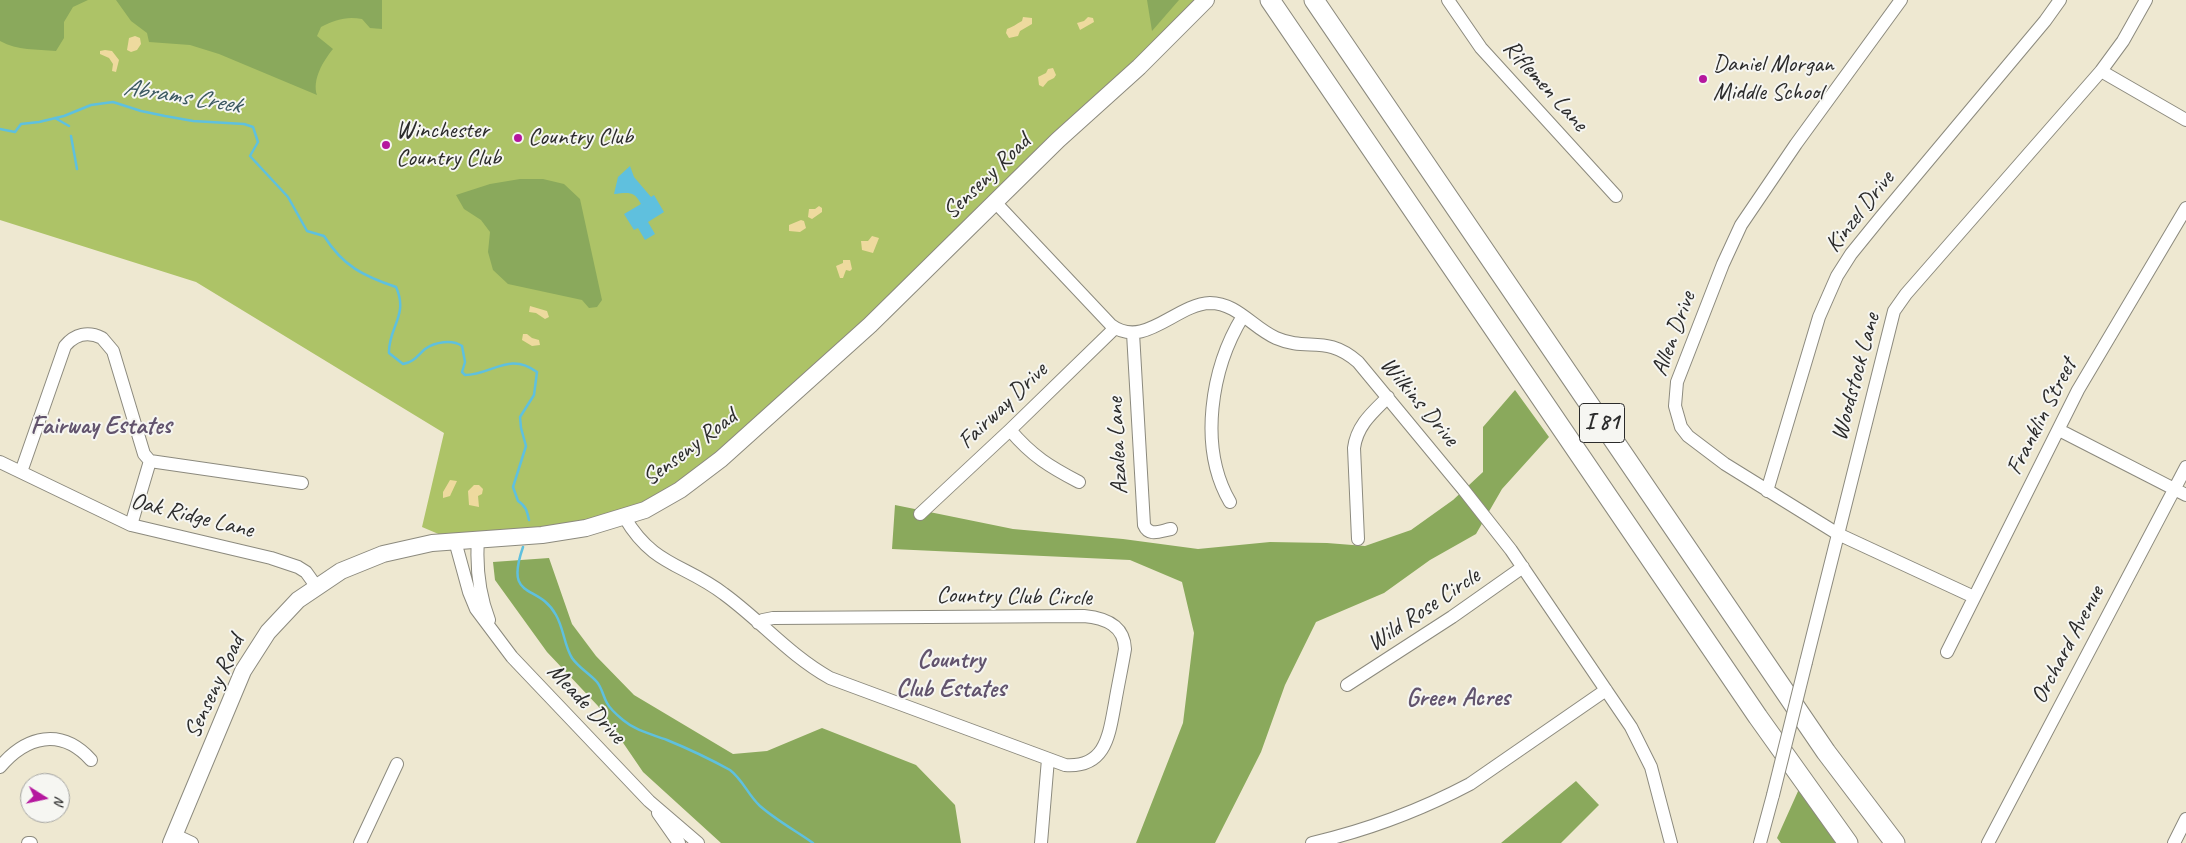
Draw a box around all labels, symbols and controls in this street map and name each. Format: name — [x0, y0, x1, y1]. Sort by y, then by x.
street label: Riflemen Lane — [1496, 34, 1594, 138]
place label: Daniel Morgan Middle School — [1713, 51, 1834, 107]
water label: Abrams Creek — [121, 73, 243, 121]
marker: Daniel Morgan Middle School — [1697, 73, 1709, 85]
place label: Winchester Country Club — [396, 117, 501, 173]
place label: Country Club — [528, 124, 633, 152]
street label: Senseny Road — [937, 128, 1037, 226]
marker: Country Club — [512, 132, 524, 144]
marker: Winchester Country Club — [380, 139, 392, 151]
street label: Kinzel Drive — [1819, 165, 1901, 259]
street label: Allen Drive — [1645, 288, 1703, 380]
street label: Woodstock Lane — [1825, 310, 1887, 444]
street label: Wilkins Drive — [1373, 351, 1465, 453]
street label: Franklin Street — [2000, 354, 2084, 480]
street label: Fairway Drive — [952, 356, 1054, 456]
street label: Azalea Lane — [1101, 397, 1135, 495]
street label: Senseny Road — [637, 403, 743, 493]
road number: I 81 — [1580, 403, 1624, 442]
district label: Fairway Estates — [31, 411, 171, 441]
street label: Oak Ridge Lane — [128, 487, 256, 545]
street label: Wild Rose Circle — [1362, 562, 1486, 658]
street label: Country Club Circle — [936, 581, 1092, 613]
street label: Orchard Avenue — [2025, 581, 2111, 709]
street label: Senseny Road — [179, 631, 251, 743]
district label: Country Club Estates — [896, 645, 1006, 704]
street label: Meade Drive — [541, 658, 631, 750]
district label: Green Acres — [1406, 683, 1510, 713]
north arrow — [20, 773, 70, 823]
text: N — [50, 795, 68, 806]

